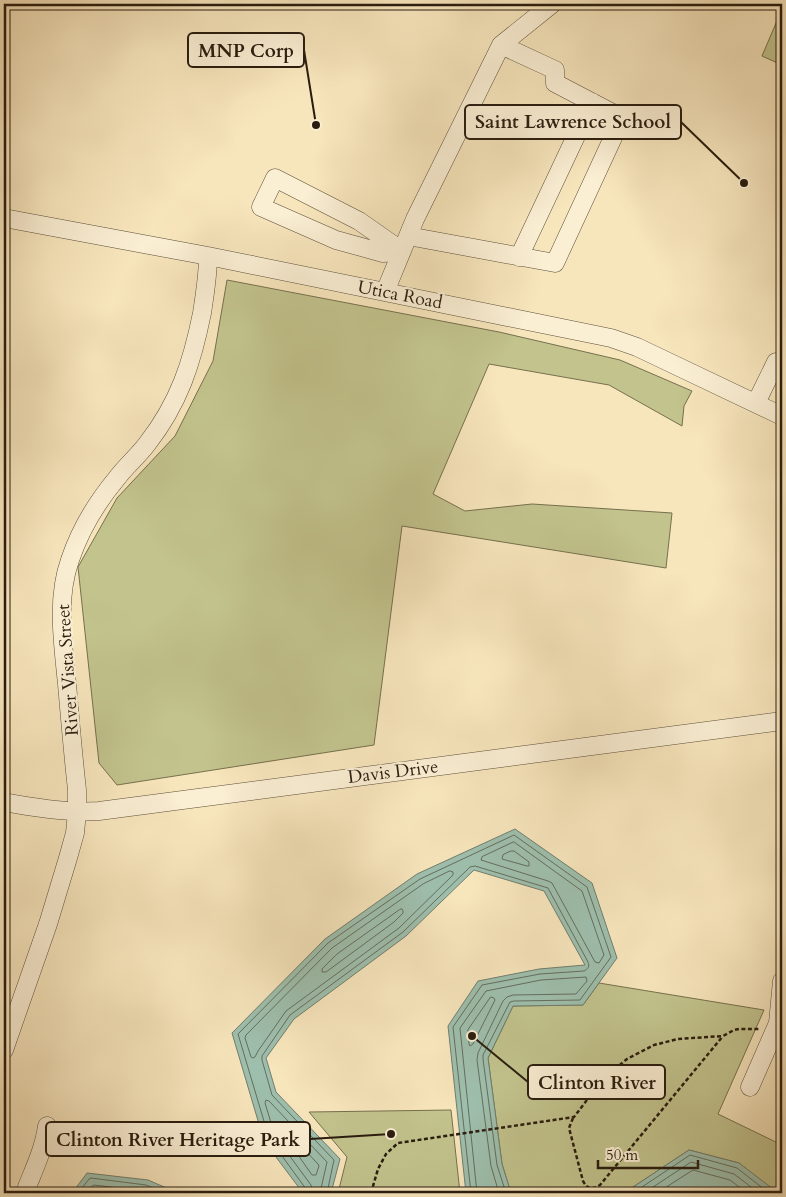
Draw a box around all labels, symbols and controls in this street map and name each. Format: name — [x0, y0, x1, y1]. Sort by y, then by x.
callout: MNP Corp — [188, 33, 304, 67]
text: MNP Corp — [198, 38, 294, 64]
callout: Saint Lawrence School — [465, 105, 681, 139]
text: Saint Lawrence School — [475, 109, 671, 135]
street label: Utica Road — [355, 275, 445, 316]
street label: River Vista Street — [51, 603, 85, 737]
street label: Davis Drive — [346, 754, 440, 790]
callout: Clinton River — [528, 1065, 665, 1099]
text: Clinton River — [538, 1070, 656, 1096]
callout: Clinton River Heritage Park — [46, 1122, 310, 1156]
text: Clinton River Heritage Park — [56, 1127, 300, 1153]
scale bar — [598, 1137, 698, 1169]
text: 50 m — [606, 1145, 638, 1165]

